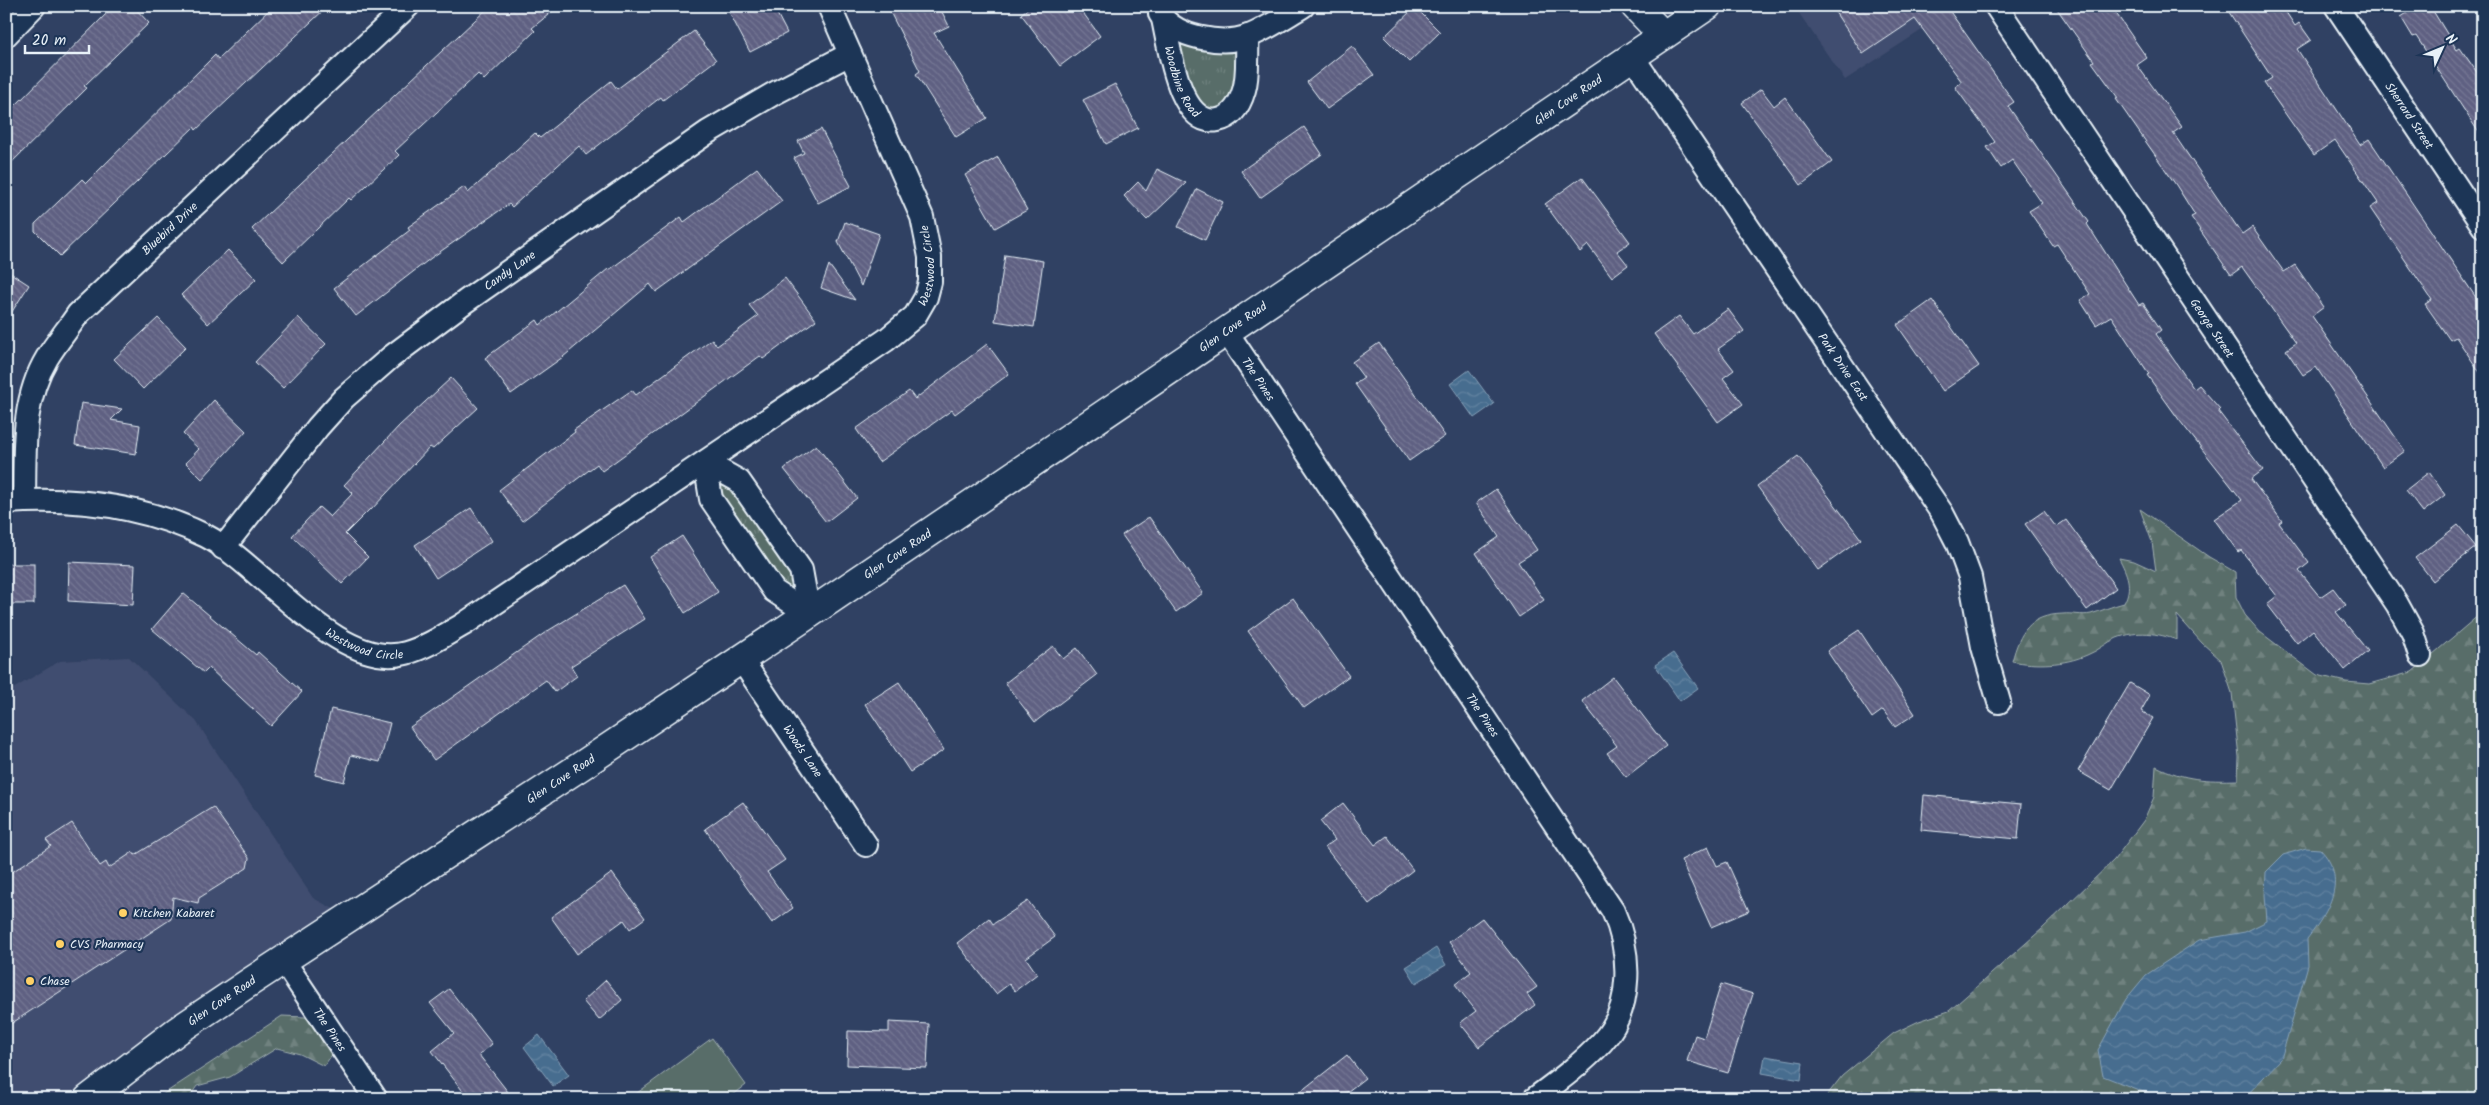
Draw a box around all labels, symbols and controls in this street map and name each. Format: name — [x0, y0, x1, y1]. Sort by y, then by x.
scale bar — [25, 22, 89, 54]
north arrow — [2416, 22, 2466, 72]
text: 20 m — [32, 29, 66, 53]
text: N — [2440, 29, 2462, 51]
street label: Woodbine Road — [1159, 44, 1205, 123]
street label: Glen Cove Road — [1530, 69, 1607, 130]
street label: Sherrard Street — [2380, 78, 2439, 153]
street label: Bluebird Drive — [137, 197, 203, 260]
street label: Westwood Circle — [913, 223, 940, 310]
street label: Candy Lane — [480, 245, 540, 295]
street label: George Street — [2185, 294, 2239, 362]
street label: Glen Cove Road — [1195, 296, 1272, 357]
street label: Park Drive East — [1813, 329, 1873, 405]
street label: The Pines — [1237, 353, 1280, 405]
street label: Glen Cove Road — [859, 524, 936, 584]
street label: Westwood Circle — [321, 623, 405, 665]
street label: The Pines — [1461, 689, 1504, 741]
street label: Woods Lane — [778, 721, 828, 782]
street label: Glen Cove Road — [522, 749, 600, 809]
place label: Kitchen Kabaret — [133, 904, 215, 923]
marker: Kitchen Kabaret — [117, 907, 129, 919]
place label: CVS Pharmacy — [70, 935, 144, 954]
marker: CVS Pharmacy — [54, 938, 66, 950]
street label: Glen Cove Road — [184, 970, 261, 1031]
place label: Chase — [40, 972, 70, 991]
marker: Chase — [24, 975, 36, 987]
street label: The Pines — [308, 1004, 351, 1056]

